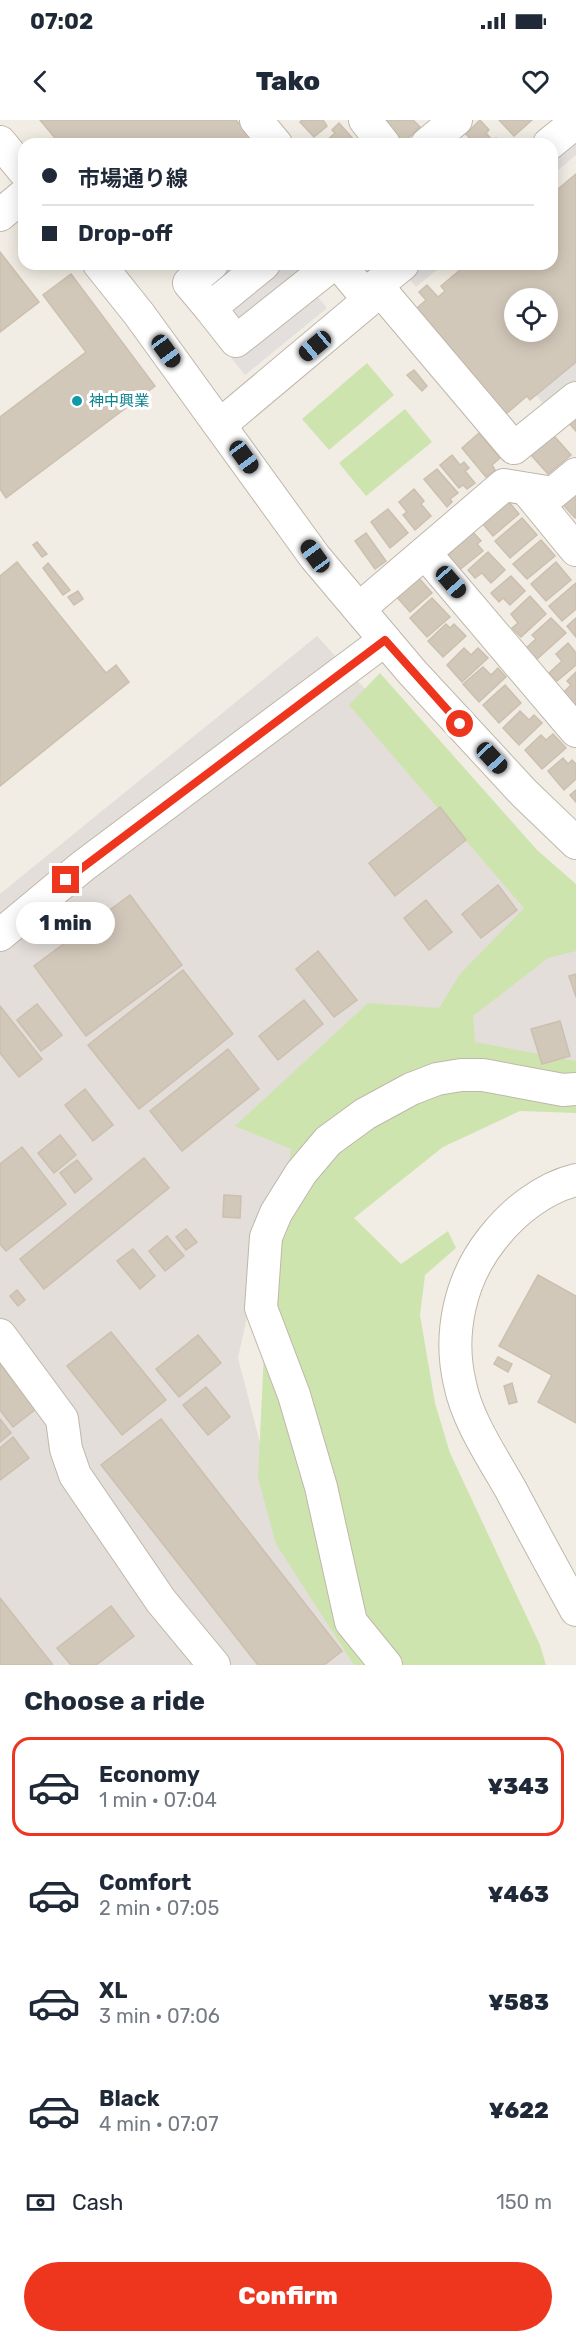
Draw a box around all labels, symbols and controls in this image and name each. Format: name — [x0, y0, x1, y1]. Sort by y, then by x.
text: 07:02 — [30, 8, 93, 35]
icon: back — [24, 65, 57, 98]
text: Tako — [256, 65, 320, 97]
icon: heart — [519, 65, 552, 98]
text: 市場通り線 — [78, 165, 188, 192]
text: Drop-off — [78, 220, 173, 247]
map controls — [504, 288, 558, 342]
button: locate — [504, 288, 558, 342]
car — [295, 328, 335, 364]
car — [148, 331, 184, 371]
place label: 神中興業 — [89, 392, 149, 410]
marker: 神中興業 — [70, 394, 84, 408]
car — [226, 437, 262, 477]
car — [297, 536, 333, 576]
car — [432, 563, 470, 601]
route start — [446, 710, 473, 737]
car — [473, 739, 511, 777]
route end — [52, 866, 79, 893]
callout: 1 min — [16, 901, 116, 943]
text: 1 min — [39, 911, 92, 935]
text: Choose a ride — [24, 1685, 205, 1717]
icon: car — [27, 1760, 81, 1814]
text: Economy — [99, 1761, 200, 1788]
text: ¥343 — [487, 1773, 549, 1800]
text: 1 min · 07:04 — [99, 1788, 217, 1812]
icon: car — [27, 1868, 81, 1922]
text: Comfort — [99, 1869, 191, 1896]
text: ¥463 — [488, 1881, 549, 1908]
text: 2 min · 07:05 — [99, 1896, 219, 1920]
icon: car — [27, 1976, 81, 2030]
text: XL — [99, 1977, 127, 2004]
text: ¥583 — [488, 1989, 549, 2016]
text: 3 min · 07:06 — [99, 2004, 220, 2028]
icon: car — [27, 2084, 81, 2138]
text: Black — [99, 2085, 160, 2112]
text: ¥622 — [489, 2097, 549, 2124]
text: 4 min · 07:07 — [99, 2112, 219, 2136]
icon: cash — [24, 2186, 57, 2219]
text: Cash — [72, 2189, 123, 2216]
text: 150 m — [496, 2190, 552, 2214]
button: Confirm — [24, 2262, 552, 2331]

